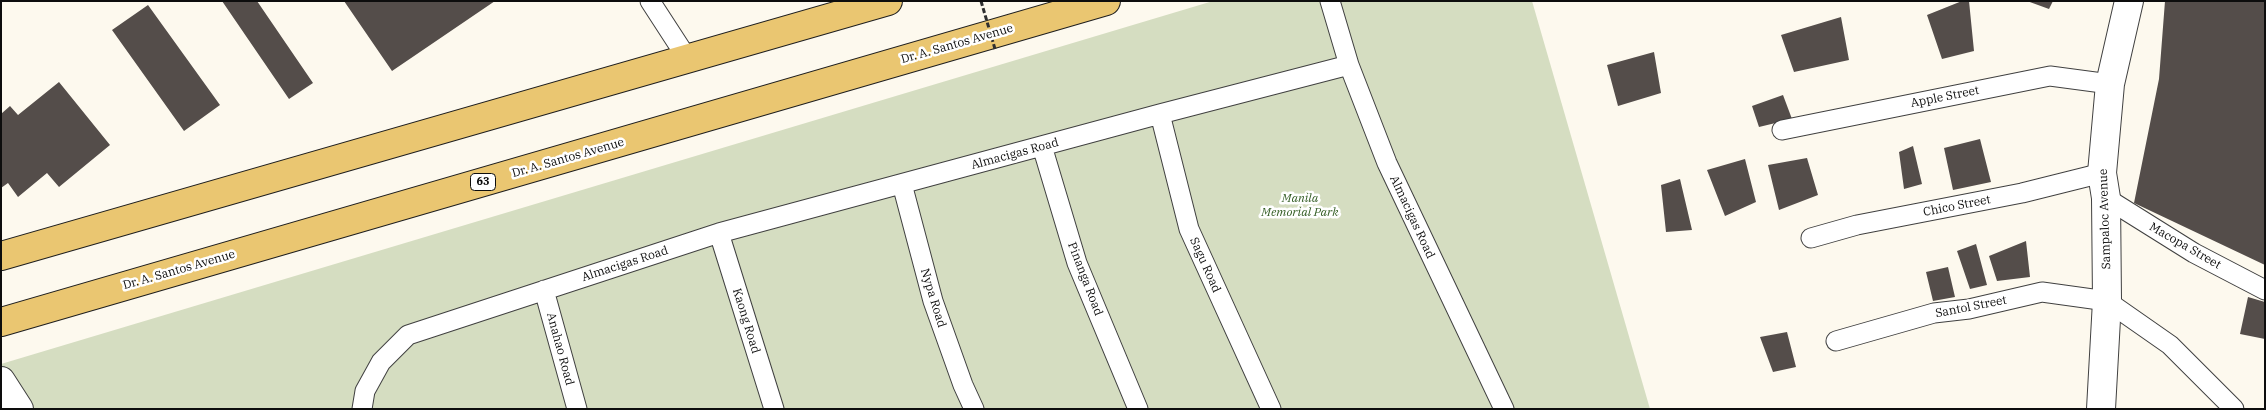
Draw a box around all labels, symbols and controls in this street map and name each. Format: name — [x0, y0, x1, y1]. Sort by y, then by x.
street label: Dr. A. Santos Avenue — [899, 21, 1015, 67]
street label: Apple Street — [1910, 83, 1980, 111]
street label: Dr. A. Santos Avenue — [510, 135, 626, 181]
street label: Almacigas Road — [970, 135, 1060, 173]
street label: Sampaloc Avenue — [2096, 168, 2114, 270]
road number: 63 — [470, 173, 496, 190]
street label: Almacigas Road — [1386, 173, 1438, 261]
park label: Manila Memorial Park — [1261, 192, 1339, 220]
street label: Chico Street — [1922, 192, 1992, 220]
street label: Macopa Street — [2147, 220, 2223, 272]
street label: Sagu Road — [1186, 235, 1224, 295]
street label: Pinanga Road — [1064, 240, 1106, 318]
street label: Almacigas Road — [580, 243, 670, 285]
street label: Dr. A. Santos Avenue — [121, 247, 237, 293]
street label: Nypa Road — [917, 267, 949, 329]
street label: Kaong Road — [729, 287, 763, 355]
street label: Santol Street — [1934, 293, 2008, 321]
street label: Anahao Road — [543, 311, 577, 387]

